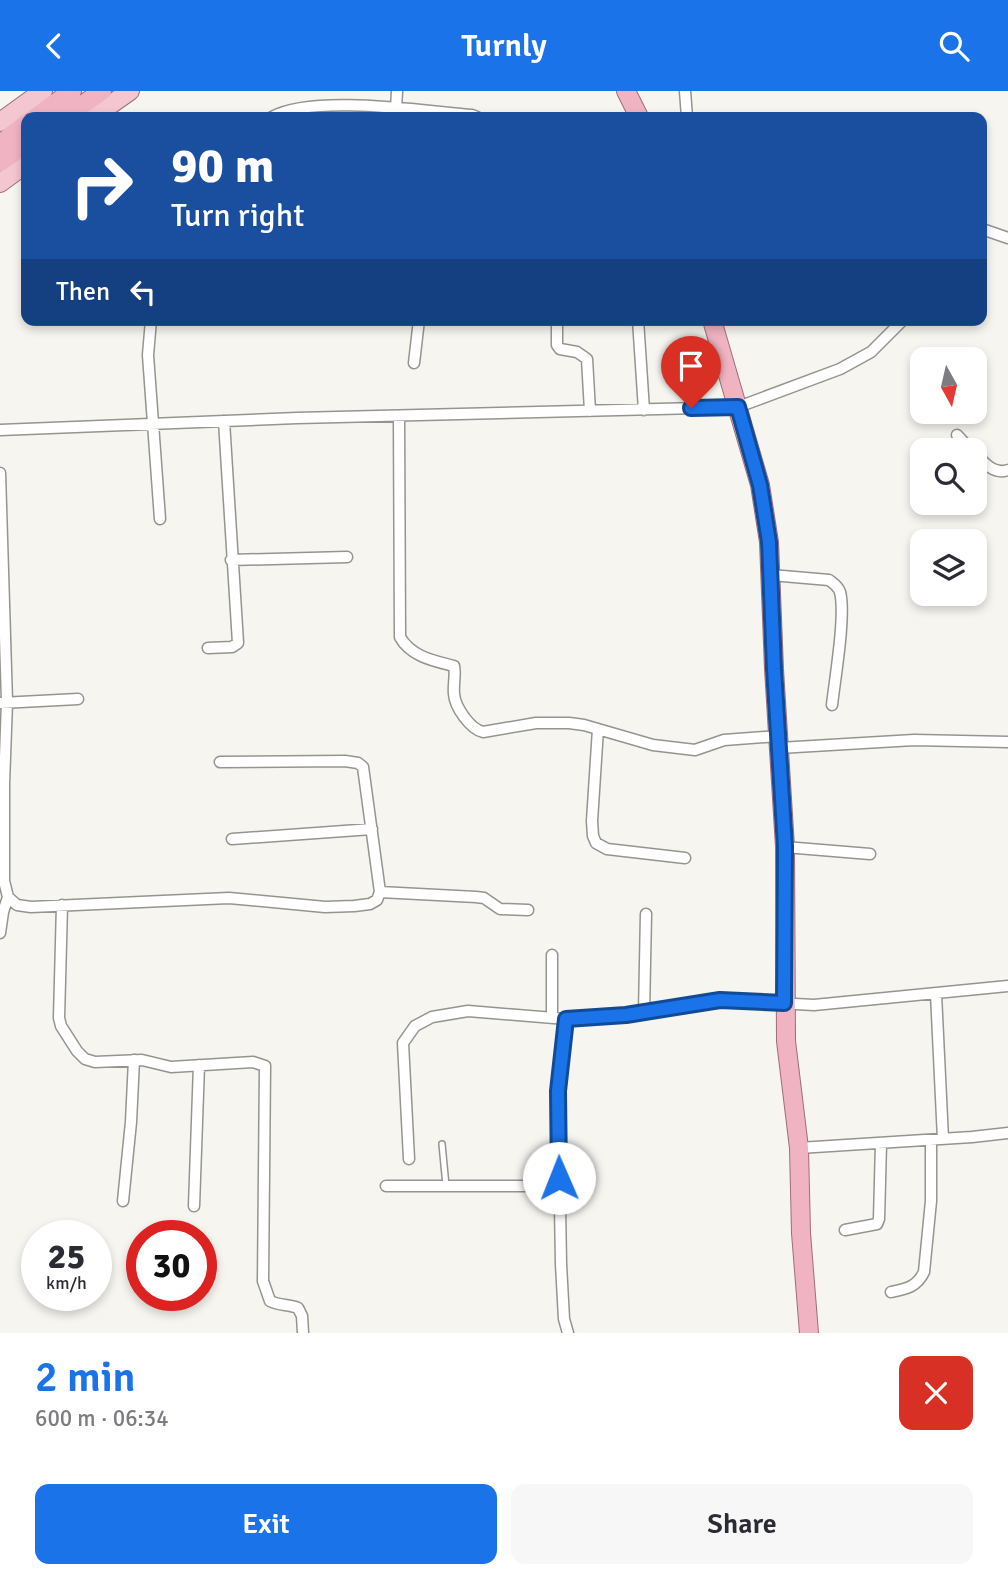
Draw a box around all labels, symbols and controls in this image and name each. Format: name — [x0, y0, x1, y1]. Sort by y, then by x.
text: Turnly — [461, 26, 547, 65]
icon: back — [35, 27, 73, 65]
icon: search — [935, 27, 973, 65]
text: 90 m — [171, 136, 274, 196]
icon: right — [56, 140, 147, 231]
text: Turn right — [171, 196, 304, 235]
icon: left — [124, 273, 162, 311]
text: Then — [56, 276, 110, 308]
pin — [661, 336, 721, 408]
icon: arrive — [672, 347, 710, 385]
north arrow — [910, 347, 987, 423]
map controls — [910, 347, 987, 606]
button: search — [910, 438, 987, 515]
button: layers — [910, 529, 987, 606]
position arrow — [522, 1141, 596, 1215]
speed limit sign: 30 — [126, 1220, 217, 1311]
text: 25 — [48, 1235, 85, 1278]
text: km/h — [46, 1272, 87, 1294]
text: 2 min — [35, 1352, 136, 1403]
button: close — [899, 1356, 973, 1430]
text: 600 m · 06:34 — [35, 1404, 169, 1433]
button: Exit — [35, 1484, 497, 1564]
button: Share — [511, 1484, 973, 1564]

